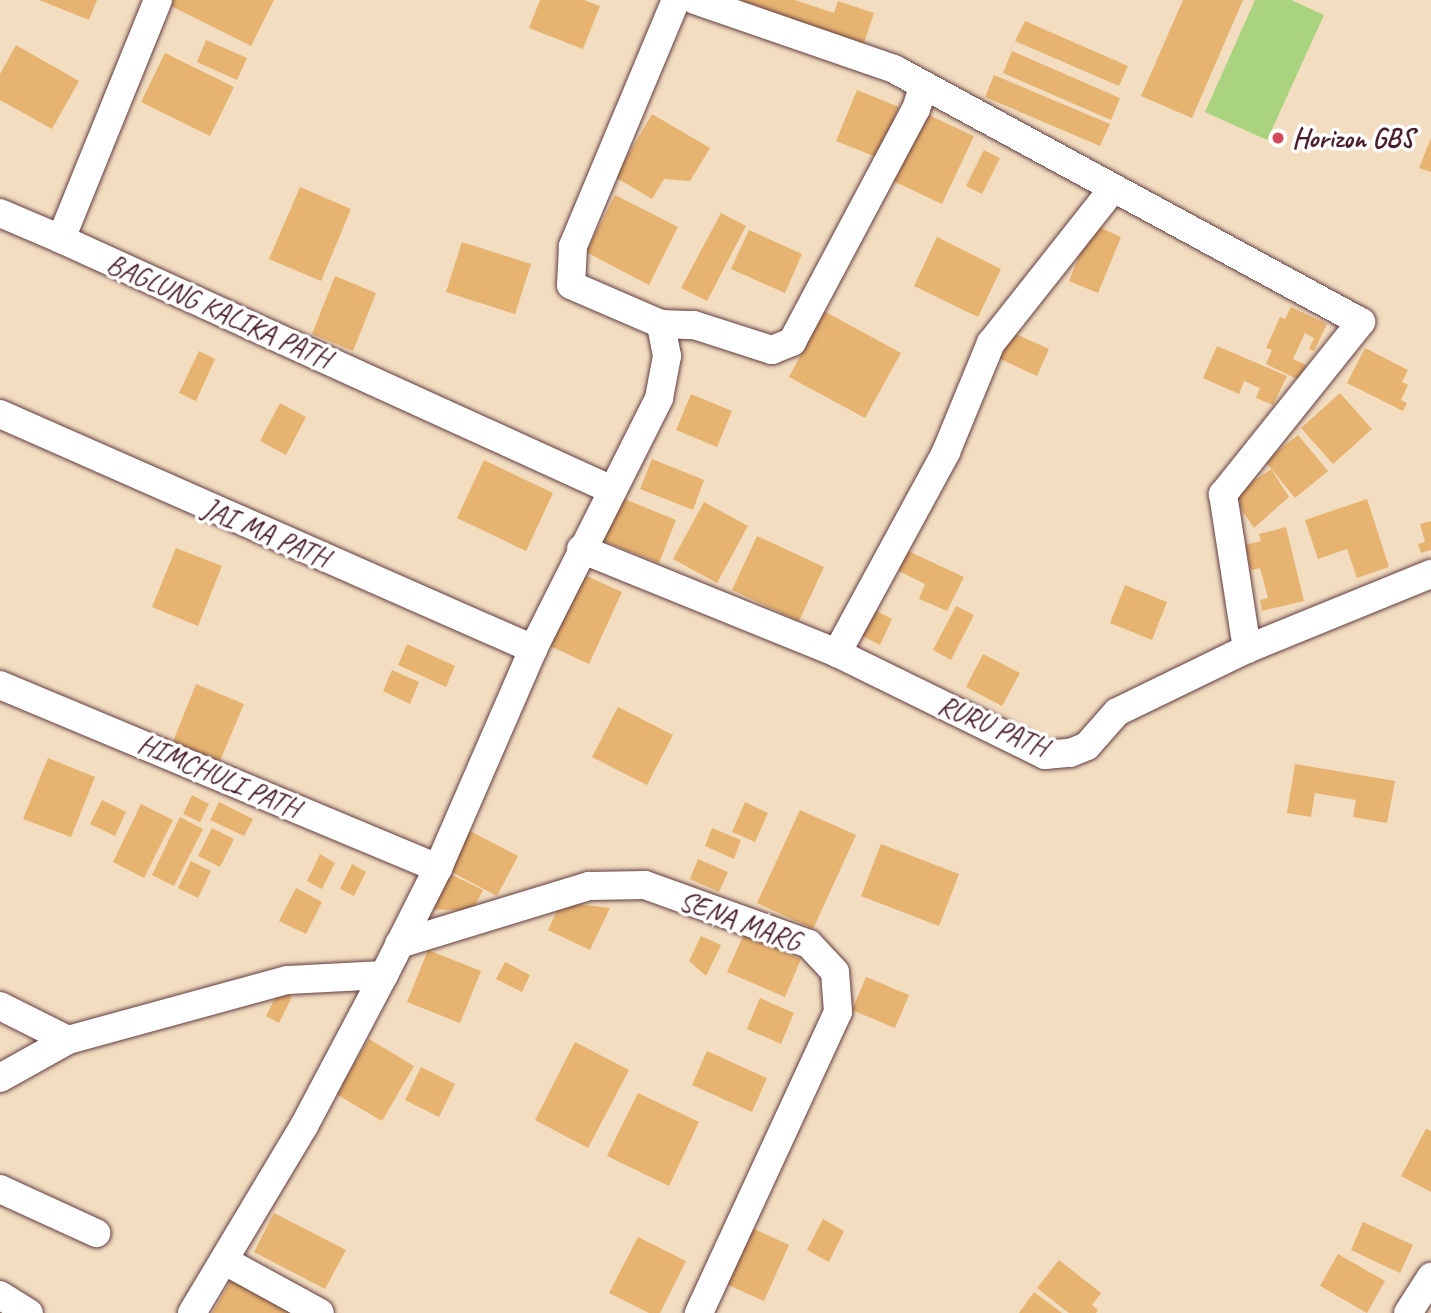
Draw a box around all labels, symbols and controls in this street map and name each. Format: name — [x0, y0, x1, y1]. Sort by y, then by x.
place label: Horizon GBS — [1292, 121, 1414, 155]
marker: Horizon GBS — [1270, 130, 1286, 146]
street label: BAGLUNG KALIKA PATH — [101, 246, 337, 376]
street label: JAI MA PATH — [197, 491, 335, 575]
street label: RURU PATH — [933, 688, 1053, 764]
street label: HIMCHULI PATH — [132, 727, 306, 825]
street label: SENA MARG — [675, 884, 805, 958]

